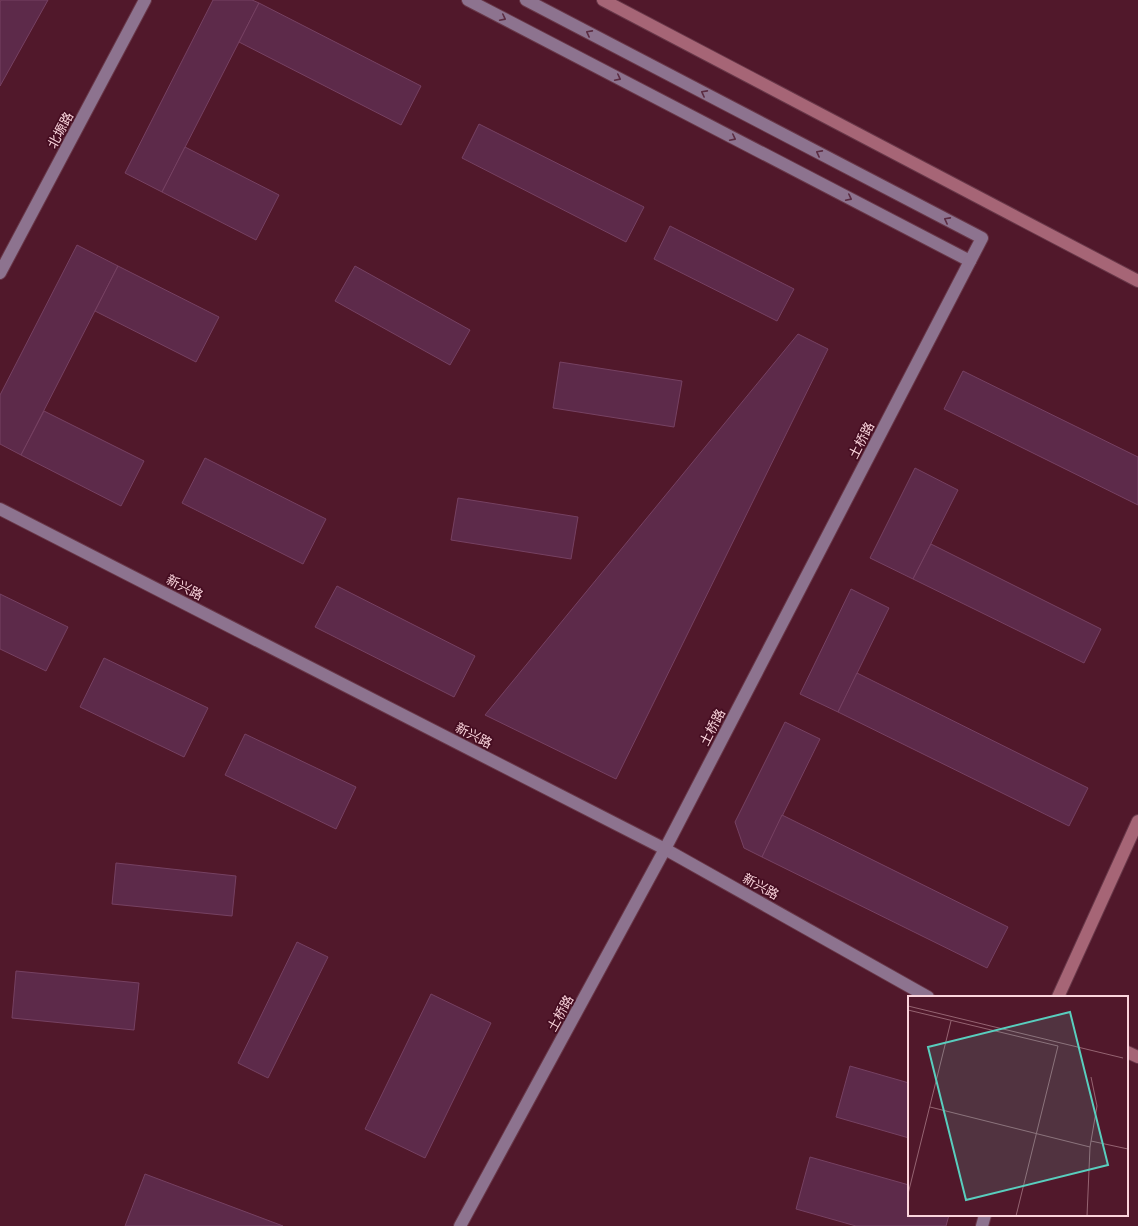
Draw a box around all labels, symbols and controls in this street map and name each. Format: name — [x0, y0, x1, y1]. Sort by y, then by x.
one-way arrow — [498, 13, 506, 21]
one-way arrow — [586, 30, 593, 37]
one-way arrow — [614, 73, 621, 81]
one-way arrow — [701, 90, 708, 98]
street label: 北塬路 — [45, 109, 75, 151]
one-way arrow — [729, 133, 737, 141]
one-way arrow — [816, 150, 824, 158]
one-way arrow — [844, 193, 852, 201]
one-way arrow — [944, 217, 951, 224]
street label: 土桥路 — [846, 419, 876, 461]
street label: 新兴路 — [164, 572, 206, 602]
street label: 土桥路 — [697, 706, 727, 748]
street label: 新兴路 — [453, 720, 495, 750]
street label: 新兴路 — [741, 870, 781, 902]
street label: 土桥路 — [544, 993, 576, 1033]
inset map — [908, 996, 1128, 1216]

